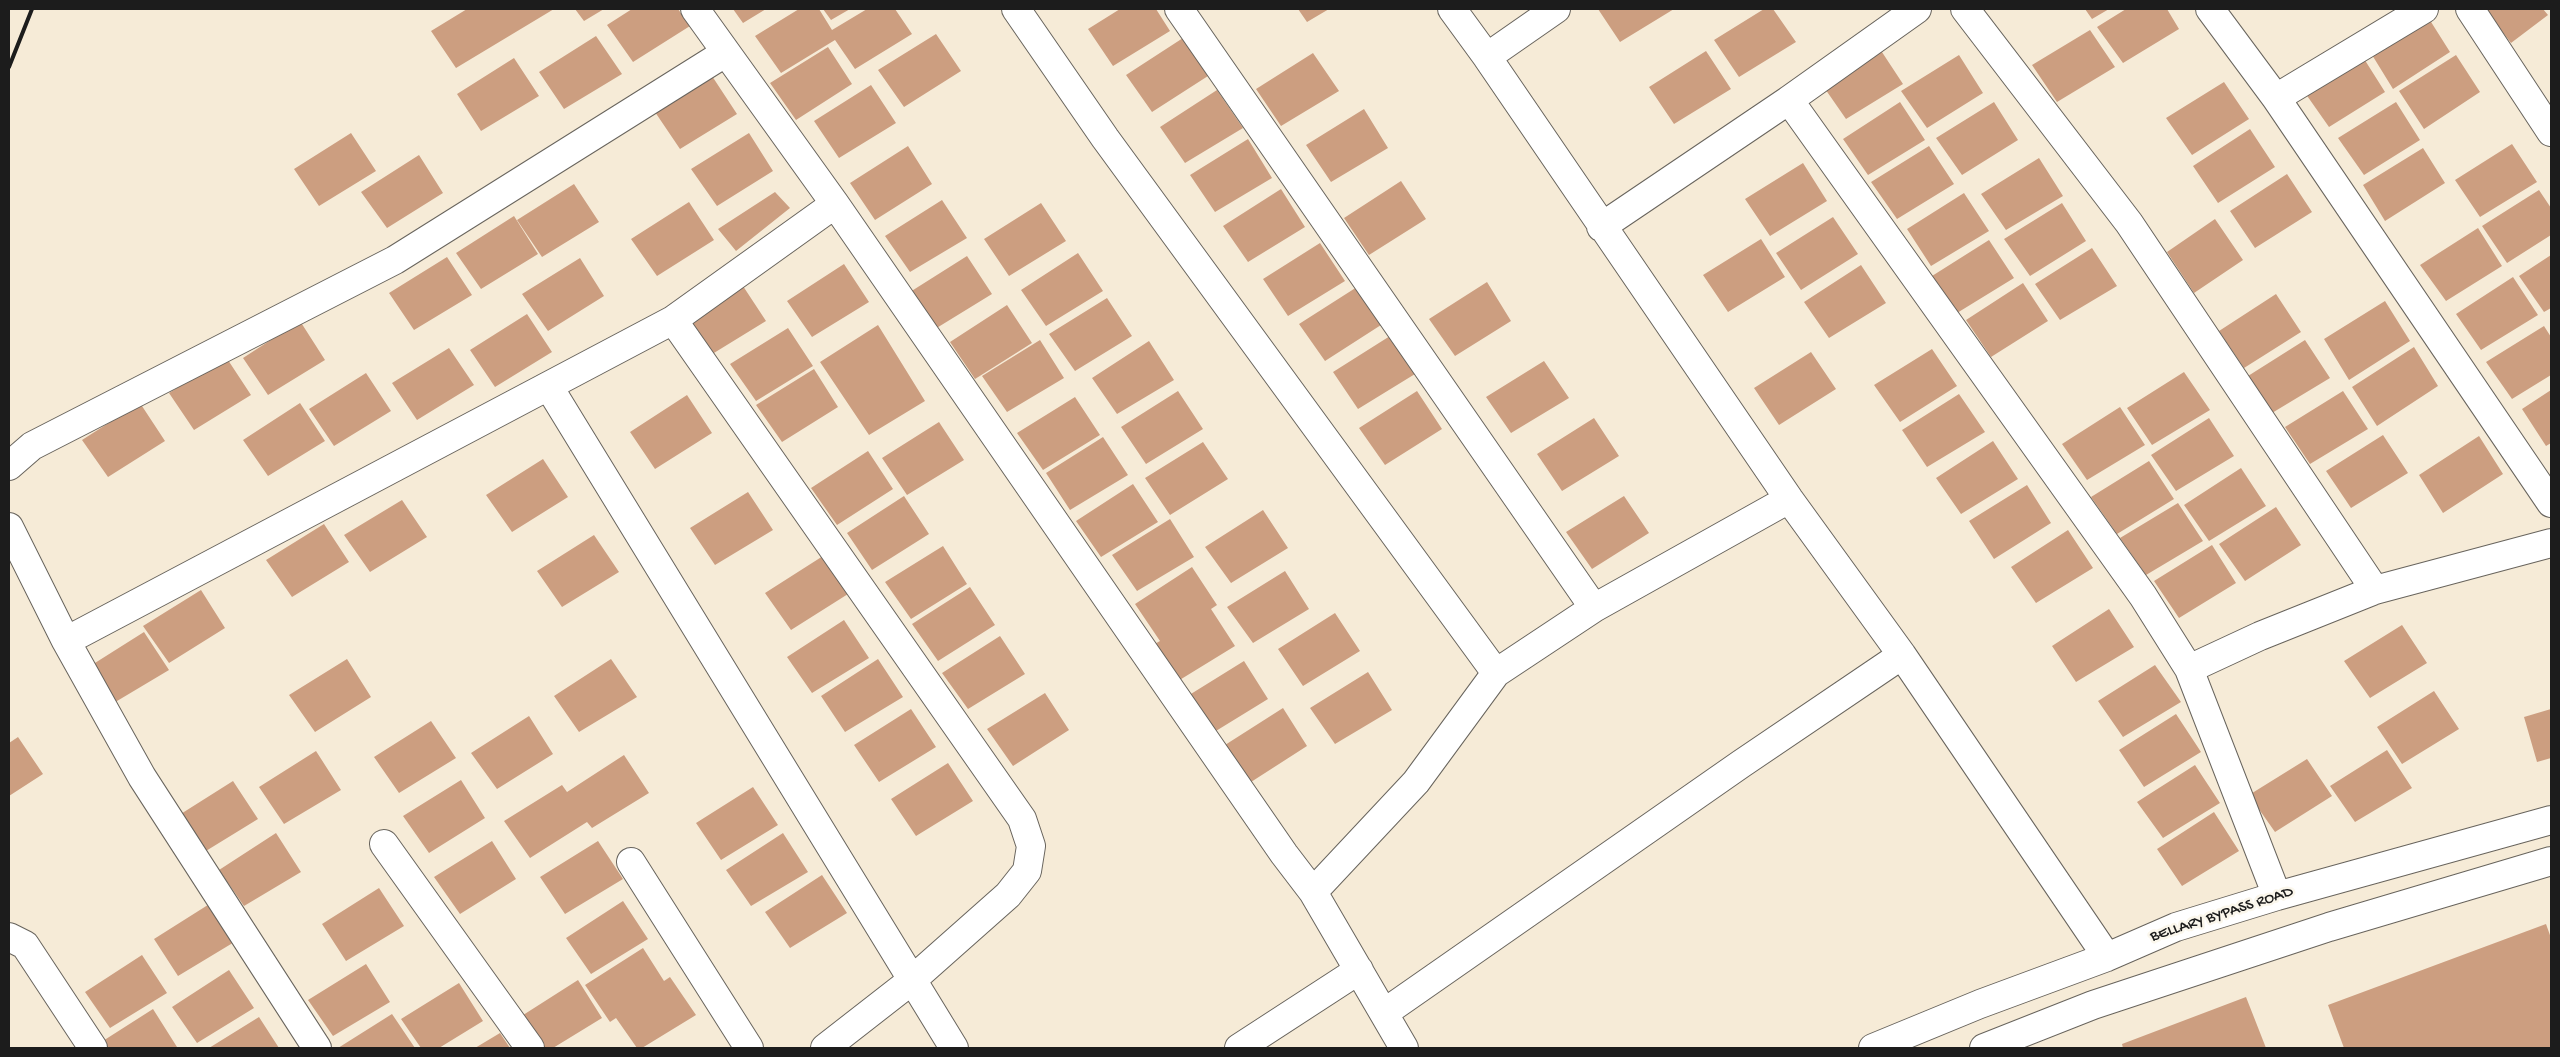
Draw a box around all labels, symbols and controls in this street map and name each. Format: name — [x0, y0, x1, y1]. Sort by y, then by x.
street label: BELLARY BYPASS ROAD — [2148, 883, 2296, 947]

